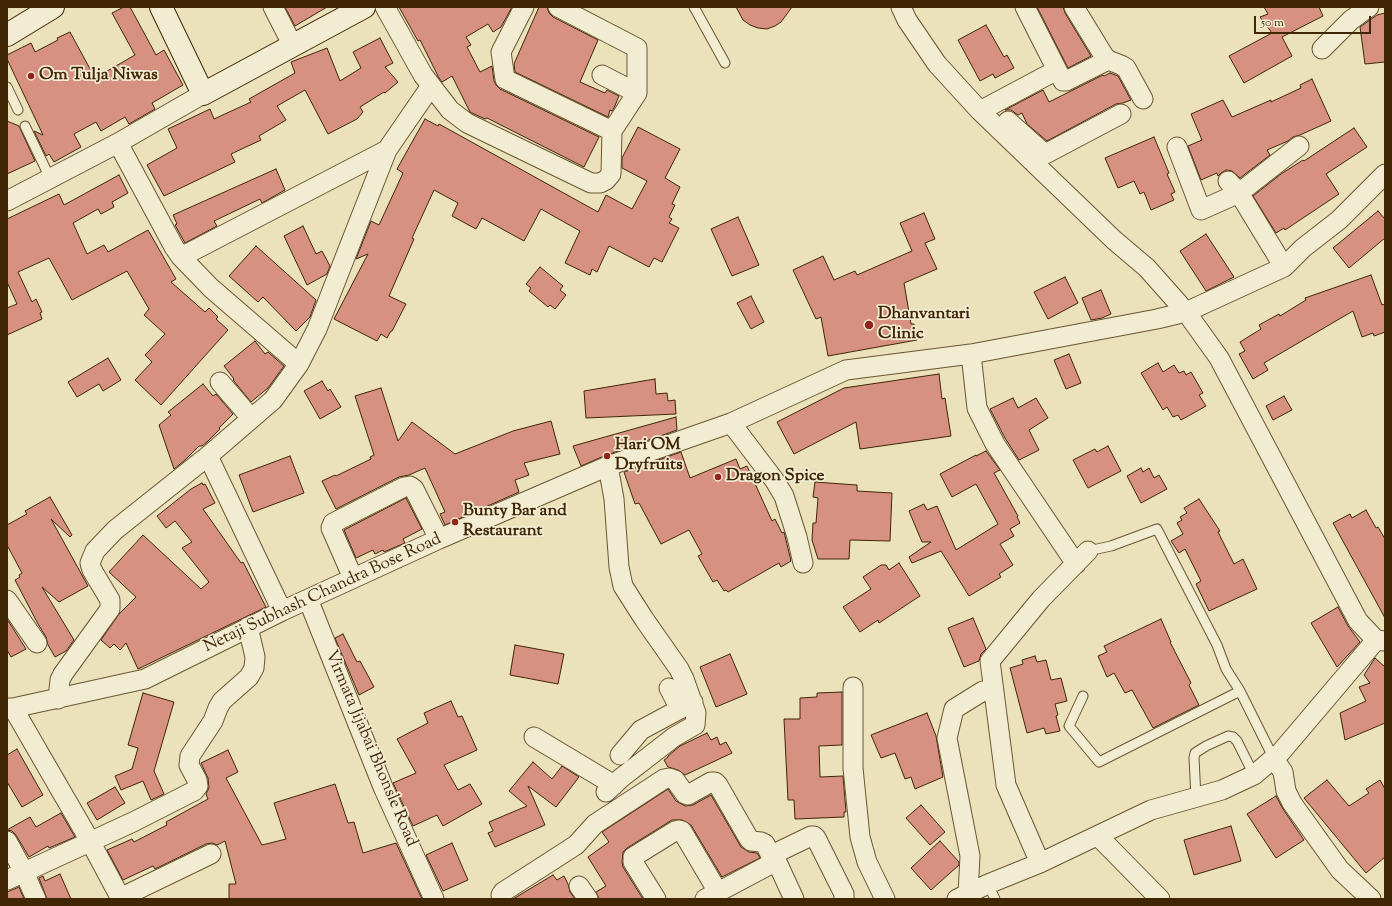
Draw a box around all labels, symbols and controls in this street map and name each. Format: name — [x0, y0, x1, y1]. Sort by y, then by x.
scale bar — [1256, 8, 1373, 34]
text: 50 m — [1261, 14, 1284, 32]
place label: Om Tulja Niwas — [39, 66, 158, 86]
marker: Om Tulja Niwas — [26, 71, 36, 81]
place label: Dhanvantari Clinic — [878, 305, 970, 345]
marker: Dhanvantari Clinic — [863, 319, 875, 331]
place label: Hari OM Dryfruits — [615, 436, 683, 476]
marker: Hari OM Dryfruits — [602, 451, 612, 461]
place label: Dragon Spice — [726, 467, 825, 487]
marker: Dragon Spice — [713, 472, 723, 482]
place label: Bunty Bar and Restaurant — [463, 502, 567, 542]
marker: Bunty Bar and Restaurant — [450, 517, 460, 527]
street label: Netaji Subhash Chandra Bose Road — [201, 530, 445, 658]
street label: Virmata Jijabai Bhonsle Road — [319, 648, 421, 850]

